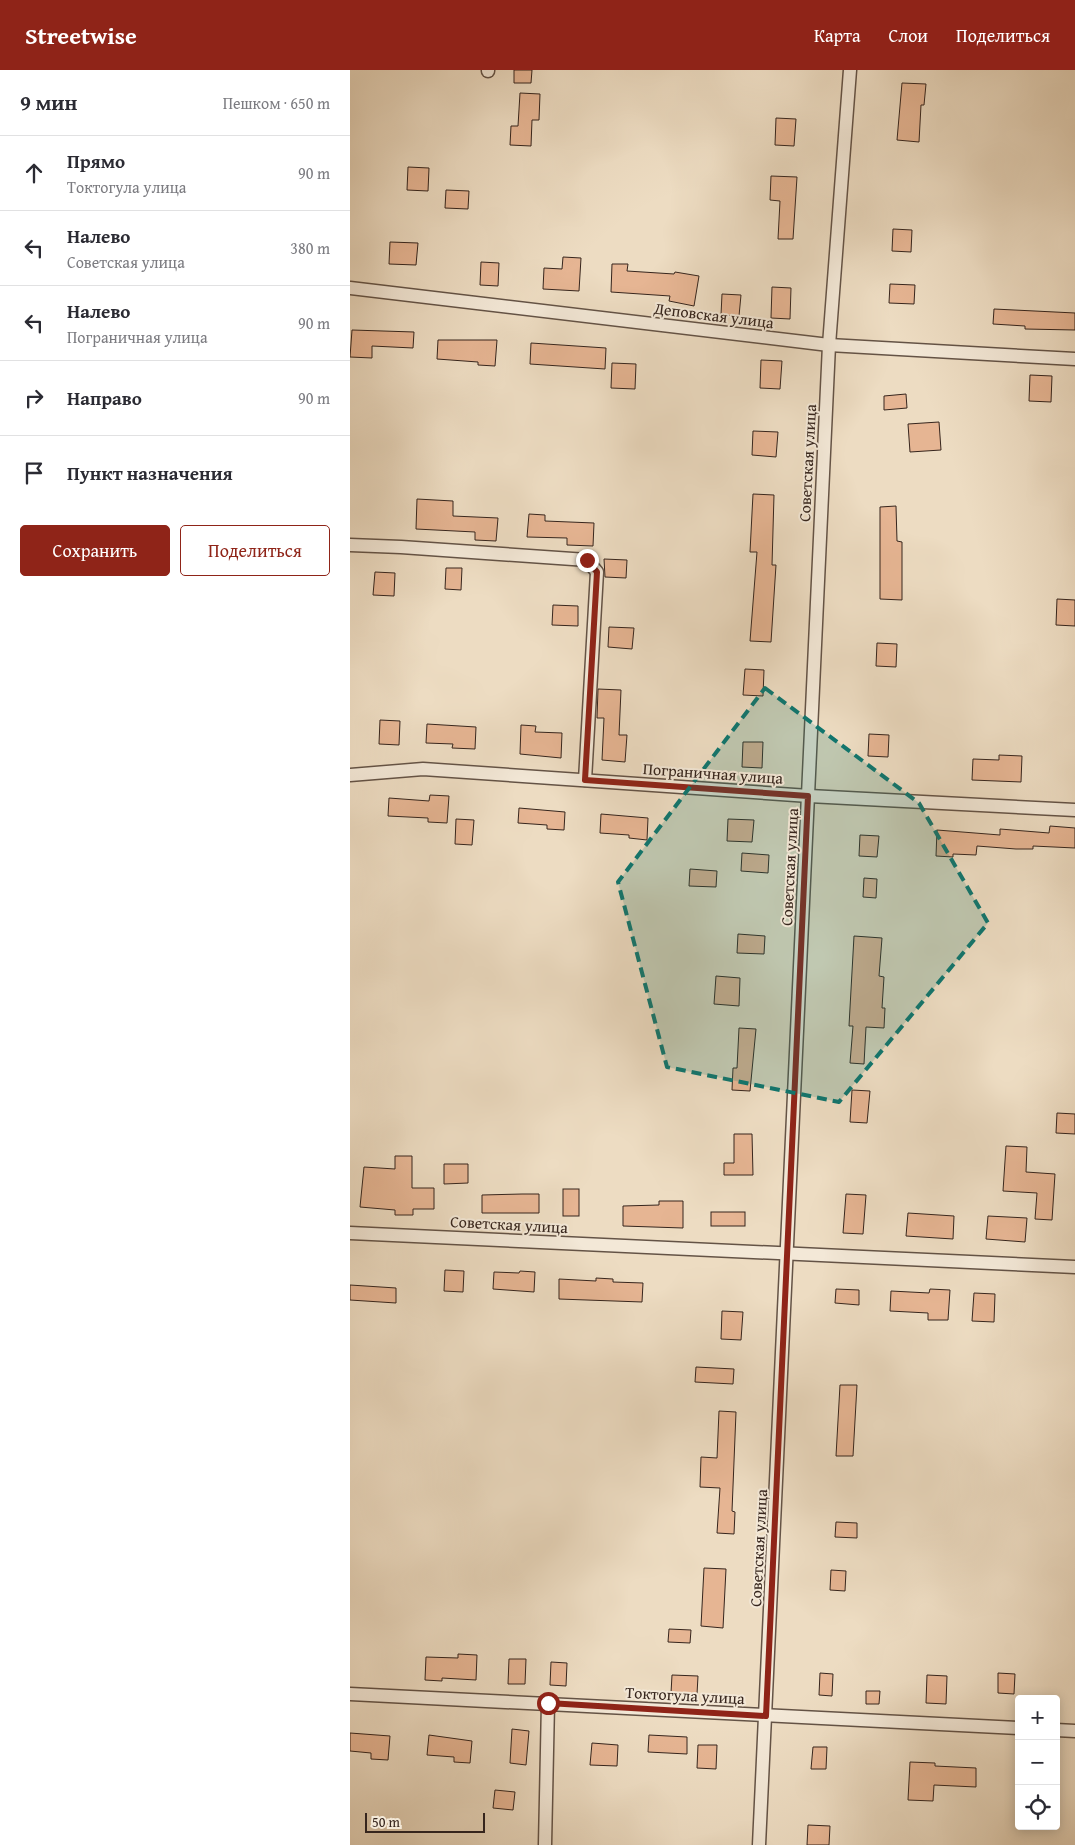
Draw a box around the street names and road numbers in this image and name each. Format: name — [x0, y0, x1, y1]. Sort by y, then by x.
street label: Деповская улица — [652, 296, 776, 334]
street label: Советская улица — [792, 403, 822, 522]
street label: Пограничная улица — [642, 756, 784, 790]
street label: Советская улица — [774, 807, 804, 926]
street label: Советская улица — [450, 1209, 569, 1239]
street label: Советская улица — [743, 1488, 773, 1607]
street label: Токтогула улица — [625, 1680, 746, 1710]

